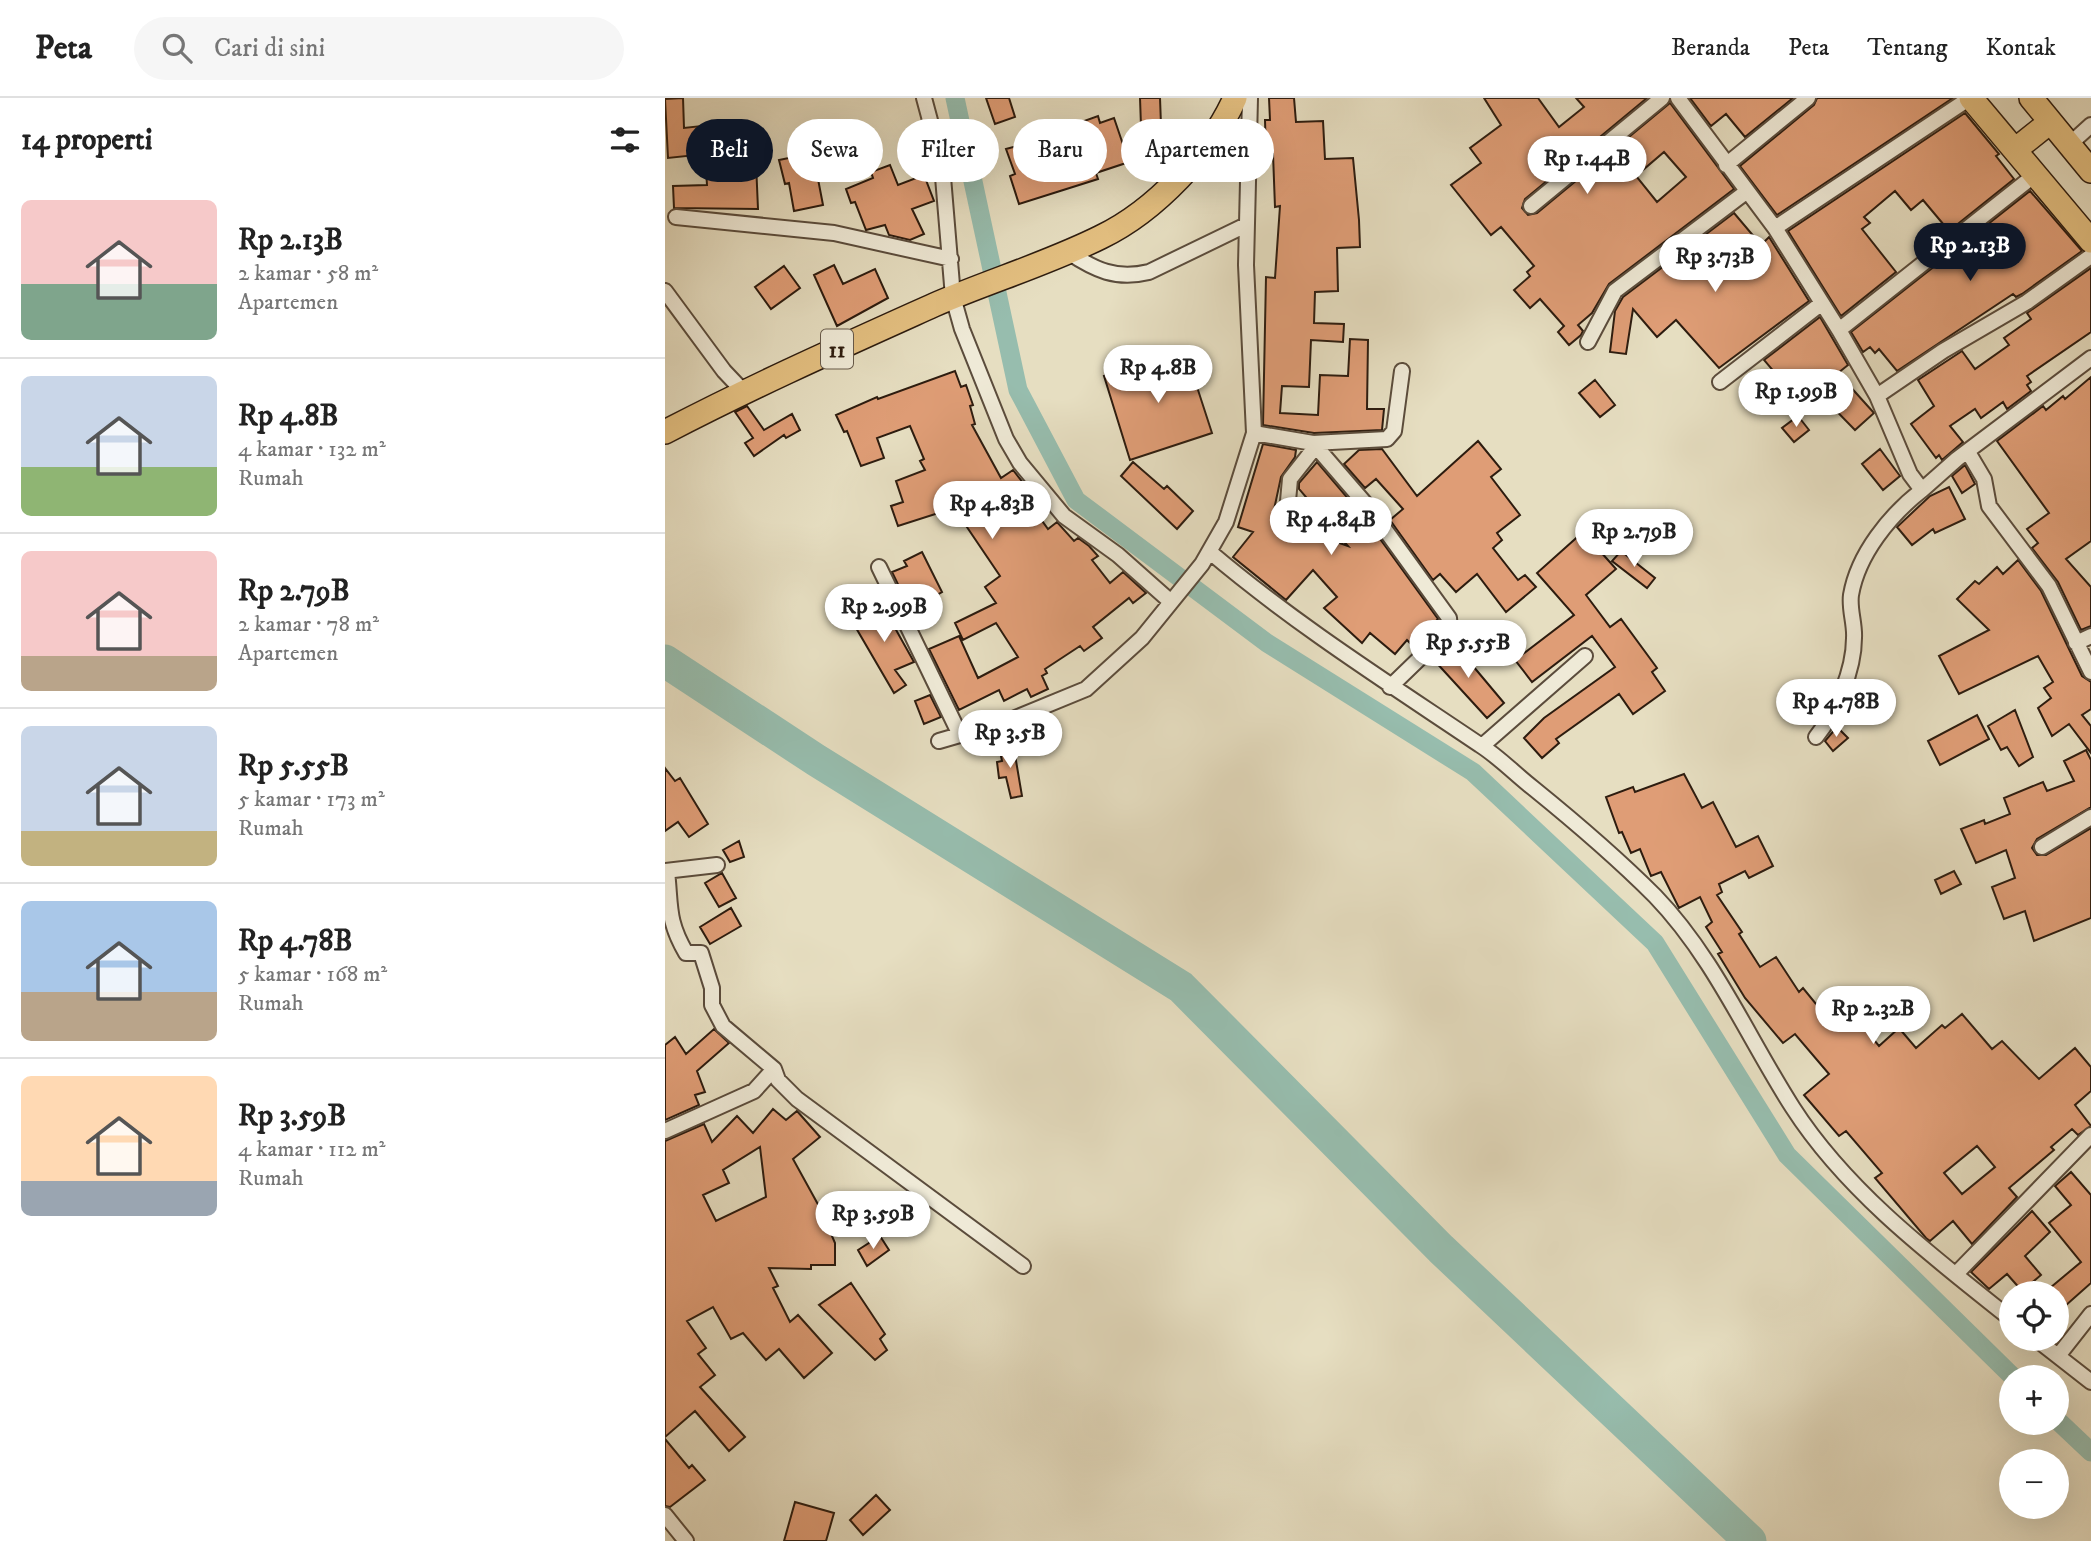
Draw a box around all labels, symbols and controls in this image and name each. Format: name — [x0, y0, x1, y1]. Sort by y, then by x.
search box — [134, 17, 624, 80]
text: Peta — [35, 28, 92, 69]
icon: search — [158, 29, 196, 67]
text: Cari di sini — [214, 32, 325, 65]
text: Beranda — [1671, 33, 1750, 63]
text: Peta — [1788, 33, 1829, 63]
text: Tentang — [1867, 33, 1948, 63]
text: Kontak — [1986, 33, 2056, 63]
chip: Beli — [686, 119, 773, 182]
chip: Sewa — [787, 119, 883, 182]
chip: Filter — [897, 119, 999, 182]
chip: Baru — [1013, 119, 1107, 182]
chip: Apartemen — [1121, 119, 1274, 182]
icon: filters — [606, 121, 644, 159]
text: 14 properti — [21, 122, 152, 159]
pin: Rp 1.44B — [1515, 136, 1659, 196]
text: Rp 1.44B — [1544, 144, 1630, 173]
text: Rp 2.13B — [238, 222, 343, 259]
pin: Rp 2.13B — [1898, 223, 2042, 283]
icon: home — [77, 228, 161, 312]
text: Rp 2.13B — [1930, 231, 2010, 260]
pin: Rp 3.73B — [1643, 234, 1787, 294]
text: Rp 3.73B — [1675, 242, 1755, 271]
text: 2 kamar · 58 m² — [238, 259, 378, 288]
text: Apartemen — [238, 288, 338, 317]
road number: 11 — [821, 330, 853, 368]
pin: Rp 4.8B — [1093, 345, 1223, 405]
text: Rp 4.8B — [1119, 353, 1197, 382]
pin: Rp 1.99B — [1724, 370, 1868, 429]
text: Rp 1.99B — [1754, 377, 1838, 406]
text: Rp 4.8B — [238, 398, 339, 435]
icon: home — [77, 404, 161, 488]
text: 4 kamar · 132 m² — [238, 435, 386, 464]
text: Rumah — [238, 464, 304, 493]
pin: Rp 4.83B — [920, 482, 1064, 541]
text: Rp 4.83B — [949, 489, 1035, 518]
pin: Rp 4.84B — [1259, 498, 1403, 557]
text: Rp 4.84B — [1286, 505, 1376, 534]
pin: Rp 2.79B — [1562, 510, 1706, 569]
text: Rp 2.79B — [1591, 517, 1677, 546]
text: Rp 2.79B — [238, 573, 350, 610]
icon: home — [77, 579, 161, 663]
pin: Rp 2.99B — [812, 584, 956, 644]
text: Rp 2.99B — [841, 592, 927, 621]
text: 2 kamar · 78 m² — [238, 610, 379, 639]
pin: Rp 5.55B — [1396, 620, 1540, 680]
text: Rp 5.55B — [1425, 628, 1511, 657]
text: Apartemen — [238, 639, 338, 668]
pin: Rp 4.78B — [1764, 680, 1908, 739]
text: Rp 4.78B — [1792, 687, 1880, 716]
pin: Rp 3.5B — [945, 710, 1075, 770]
text: Rp 3.5B — [974, 718, 1046, 747]
text: Rp 5.55B — [238, 748, 349, 785]
icon: home — [77, 754, 161, 838]
text: 5 kamar · 173 m² — [238, 785, 385, 814]
text: Rumah — [238, 814, 304, 843]
text: Rp 4.78B — [238, 923, 353, 960]
icon: home — [77, 929, 161, 1013]
text: 5 kamar · 168 m² — [238, 960, 387, 989]
pin: Rp 2.32B — [1801, 986, 1945, 1046]
text: Rumah — [238, 989, 304, 1018]
text: Rp 2.32B — [1831, 994, 1915, 1023]
text: Rp 3.59B — [238, 1098, 346, 1135]
icon: home — [77, 1104, 161, 1188]
text: 4 kamar · 112 m² — [238, 1135, 386, 1164]
text: Rumah — [238, 1164, 304, 1193]
pin: Rp 3.59B — [801, 1192, 945, 1251]
text: Rp 3.59B — [832, 1199, 915, 1228]
map controls — [1999, 1281, 2069, 1519]
button: locate — [1999, 1281, 2069, 1351]
button: + — [1999, 1365, 2069, 1435]
button: − — [1999, 1449, 2069, 1519]

